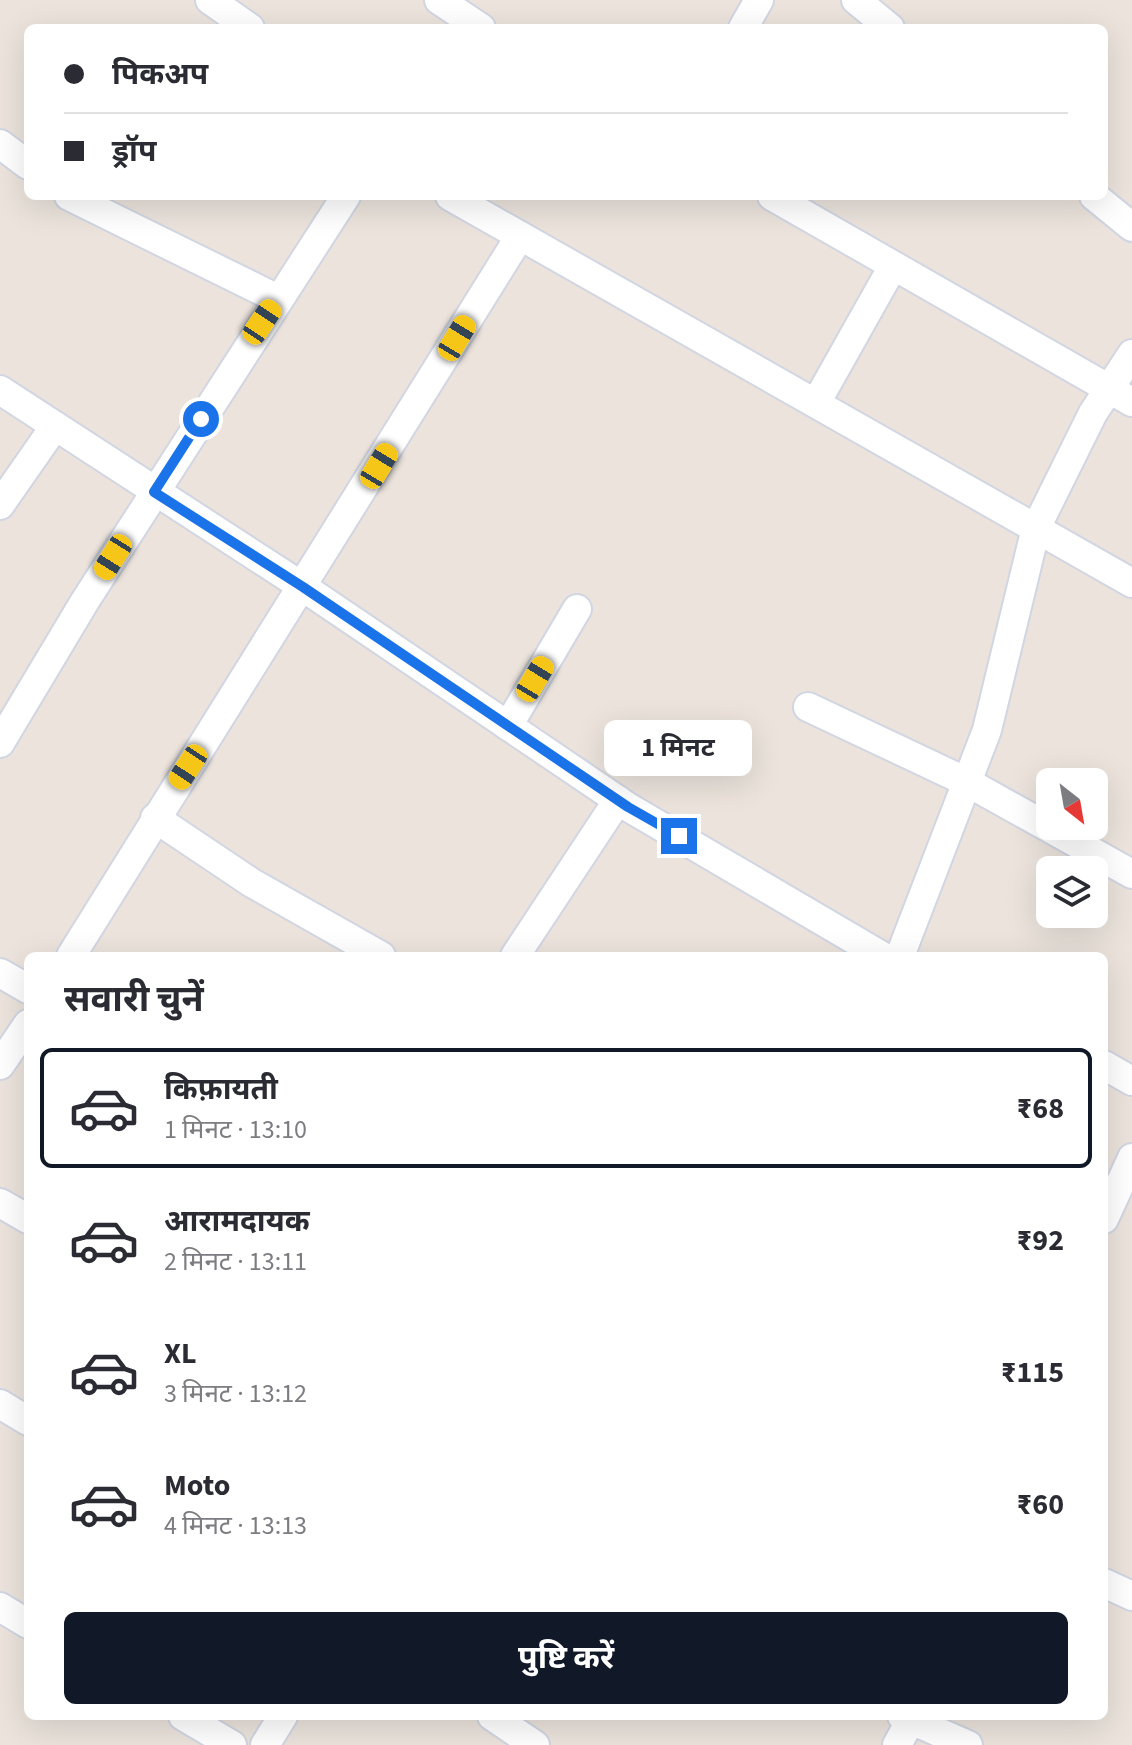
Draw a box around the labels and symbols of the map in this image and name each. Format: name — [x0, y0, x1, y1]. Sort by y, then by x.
car — [239, 295, 285, 349]
car — [434, 311, 480, 365]
route start — [183, 401, 219, 437]
car — [356, 439, 402, 493]
car — [90, 530, 136, 584]
car — [512, 652, 558, 706]
callout: 1 मिनट — [605, 720, 753, 776]
car — [165, 740, 211, 794]
north arrow — [1036, 768, 1108, 840]
route end — [661, 818, 697, 854]

